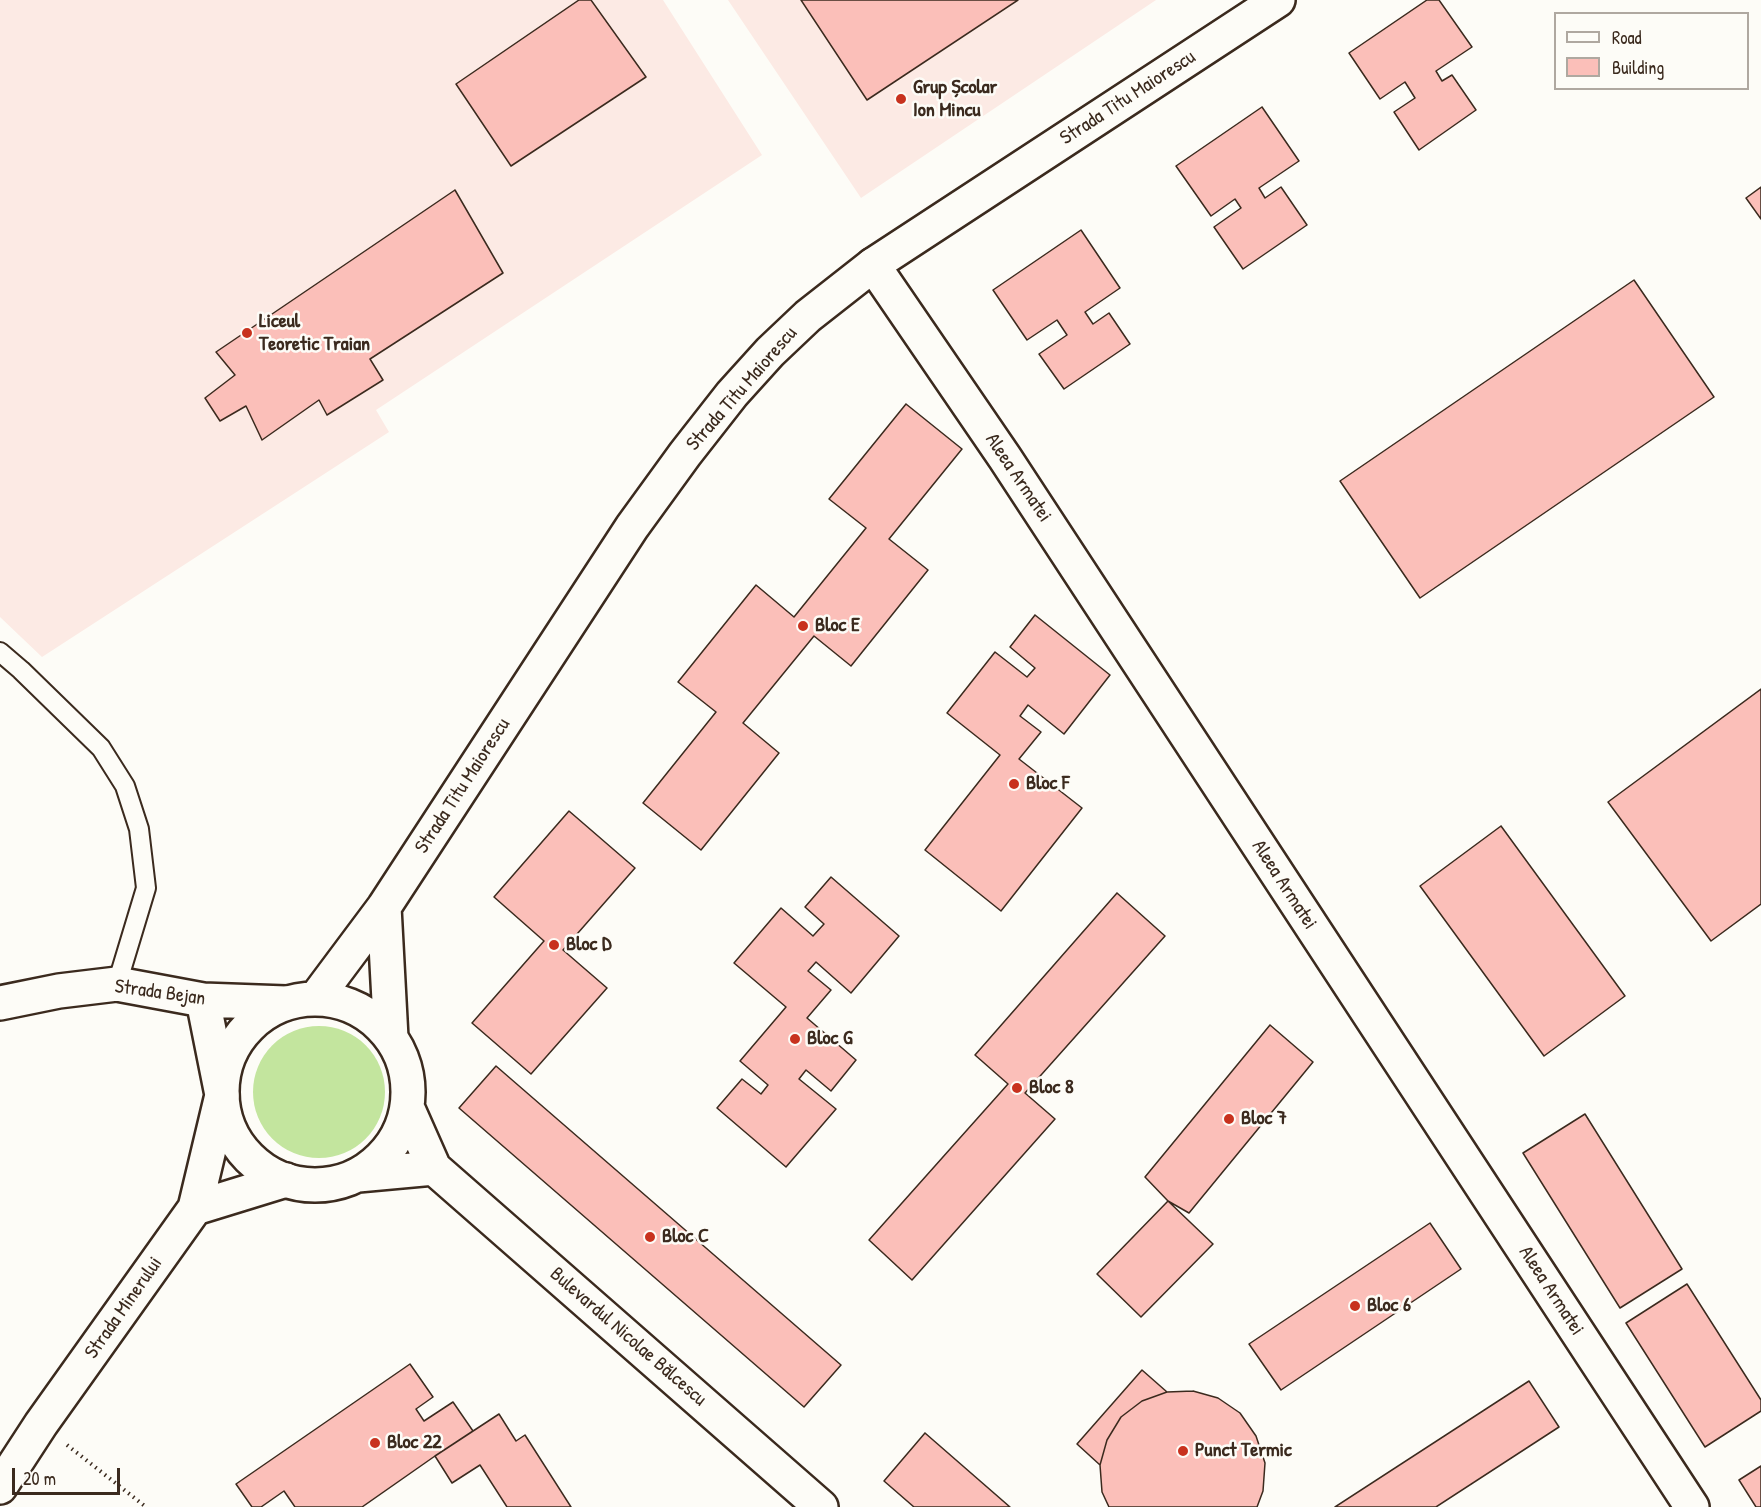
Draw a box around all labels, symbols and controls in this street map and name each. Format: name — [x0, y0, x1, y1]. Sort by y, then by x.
legend — [1554, 12, 1749, 90]
text: Road — [1612, 25, 1642, 50]
street label: Strada Titu Maiorescu — [1056, 45, 1200, 151]
text: Building — [1612, 55, 1664, 80]
place label: Grup Școlar Ion Mincu — [913, 76, 997, 123]
marker: Grup Școlar Ion Mincu — [894, 92, 908, 106]
place label: Liceul Teoretic Traian — [259, 310, 370, 357]
street label: Strada Titu Maiorescu — [682, 322, 802, 456]
marker: Liceul Teoretic Traian — [240, 326, 254, 340]
street label: Aleea Armatei — [980, 429, 1056, 527]
place label: Bloc E — [815, 614, 860, 638]
marker: Bloc E — [796, 619, 810, 633]
street label: Strada Titu Maiorescu — [410, 714, 516, 858]
place label: Bloc F — [1026, 772, 1069, 796]
marker: Bloc F — [1007, 777, 1021, 791]
street label: Aleea Armatei — [1246, 836, 1322, 934]
place label: Bloc D — [566, 933, 611, 957]
marker: Bloc D — [547, 938, 561, 952]
street label: Strada Bejan — [113, 975, 207, 1011]
place label: Bloc G — [807, 1027, 852, 1051]
marker: Bloc G — [788, 1032, 802, 1046]
place label: Bloc 8 — [1029, 1076, 1074, 1100]
marker: Bloc 8 — [1010, 1081, 1024, 1095]
place label: Bloc 7 — [1241, 1107, 1287, 1131]
marker: Bloc 7 — [1222, 1112, 1236, 1126]
place label: Bloc C — [662, 1225, 709, 1249]
marker: Bloc C — [643, 1230, 657, 1244]
street label: Aleea Armatei — [1513, 1242, 1589, 1340]
street label: Strada Minerului — [80, 1252, 168, 1364]
street label: Bulevardul Nicolae Bălcescu — [545, 1262, 711, 1412]
place label: Bloc 6 — [1367, 1294, 1411, 1318]
marker: Bloc 6 — [1348, 1299, 1362, 1313]
place label: Bloc 22 — [387, 1431, 442, 1455]
marker: Bloc 22 — [368, 1436, 382, 1450]
place label: Punct Termic — [1195, 1439, 1292, 1463]
marker: Punct Termic — [1176, 1444, 1190, 1458]
scale bar — [15, 1456, 123, 1494]
text: 20 m — [23, 1466, 56, 1491]

